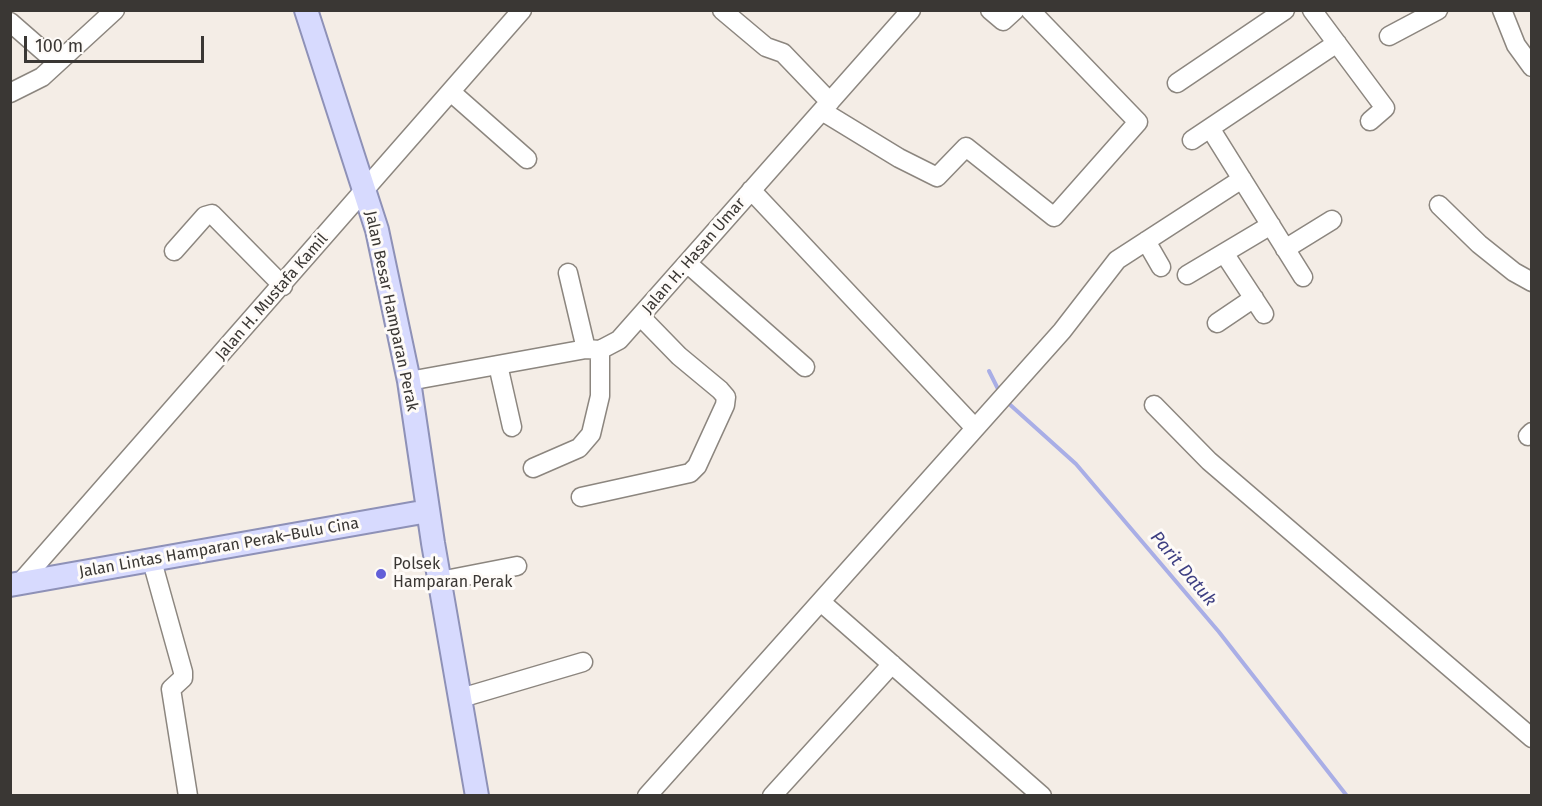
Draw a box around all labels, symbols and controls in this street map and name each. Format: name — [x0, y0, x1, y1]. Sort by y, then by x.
scale bar — [27, 24, 207, 62]
text: 100 m — [35, 35, 83, 57]
street label: Jalan H. Hasan Umar — [638, 194, 750, 318]
street label: Jalan Besar Hamparan Perak — [360, 209, 422, 413]
street label: Jalan H. Mustafa Kamil — [212, 230, 332, 364]
street label: Jalan Lintas Hamparan Perak–Bulu Cina — [77, 514, 361, 582]
water label: Parit Datuk — [1145, 527, 1221, 611]
place label: Polsek Hamparan Perak — [393, 555, 512, 593]
marker: Polsek Hamparan Perak — [374, 567, 388, 581]

